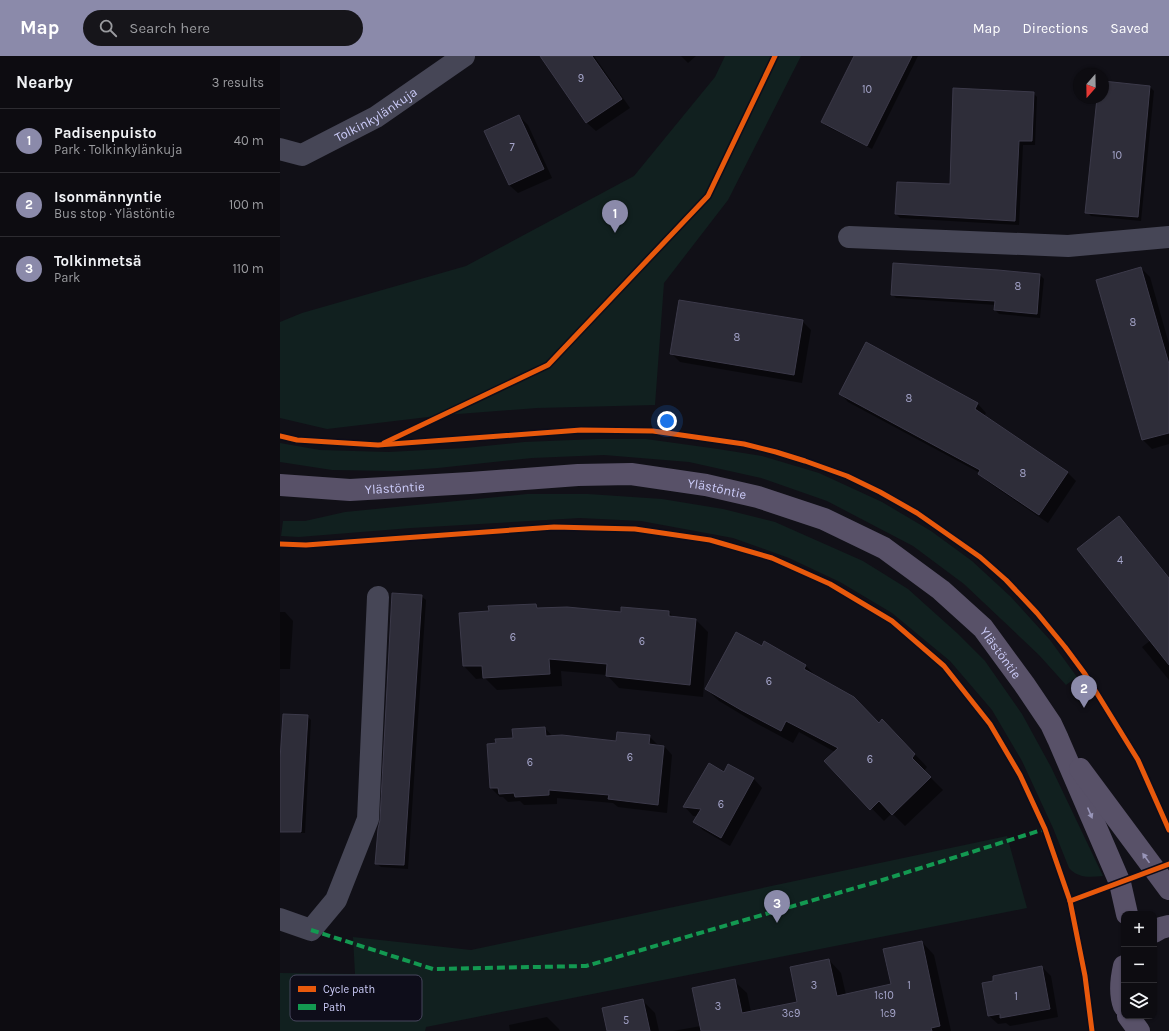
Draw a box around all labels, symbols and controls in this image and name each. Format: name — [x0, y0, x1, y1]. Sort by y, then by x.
search box — [83, 10, 363, 46]
text: Map — [20, 17, 59, 39]
icon: search — [97, 17, 119, 39]
text: Search here — [129, 19, 210, 37]
text: Map — [973, 20, 1001, 37]
text: Directions — [1023, 20, 1088, 37]
text: Saved — [1110, 20, 1149, 37]
north arrow — [1073, 68, 1109, 104]
text: Nearby — [16, 72, 73, 92]
house number: 9 — [578, 72, 584, 85]
text: 3 results — [212, 75, 264, 90]
house number: 10 — [862, 83, 872, 96]
street label: Tolkinkylänkuja — [332, 84, 420, 145]
text: Padisenpuisto — [54, 124, 157, 142]
text: 1 — [27, 133, 31, 148]
text: 40 m — [234, 133, 264, 148]
house number: 7 — [509, 141, 515, 154]
text: Park · Tolkinkylänkuja — [54, 142, 182, 157]
house number: 10 — [1112, 149, 1122, 162]
text: Isonmännyntie — [54, 188, 162, 206]
text: 2 — [25, 197, 33, 212]
text: 100 m — [229, 197, 264, 212]
pin: 1 — [602, 200, 628, 233]
text: Bus stop · Ylästöntie — [54, 206, 175, 221]
text: Tolkinmetsä — [54, 252, 142, 270]
text: 3 — [25, 261, 33, 276]
text: 110 m — [232, 261, 264, 276]
text: Park — [54, 270, 80, 285]
house number: 8 — [1015, 280, 1022, 293]
house number: 8 — [1130, 316, 1137, 329]
house number: 8 — [734, 331, 741, 344]
house number: 8 — [906, 392, 913, 405]
your location — [657, 411, 677, 431]
house number: 8 — [1020, 467, 1027, 480]
street label: Ylästöntie — [686, 475, 748, 502]
street label: Ylästöntie — [364, 479, 426, 497]
house number: 4 — [1117, 554, 1123, 567]
street label: Ylästöntie — [977, 624, 1025, 682]
house number: 6 — [510, 631, 516, 644]
house number: 6 — [639, 635, 645, 648]
house number: 6 — [766, 675, 772, 688]
pin: 2 — [1071, 675, 1097, 708]
house number: 6 — [627, 751, 633, 764]
house number: 6 — [867, 753, 873, 766]
house number: 6 — [527, 756, 533, 769]
house number: 6 — [718, 798, 724, 811]
one-way arrow — [1087, 808, 1093, 819]
one-way arrow — [1142, 853, 1150, 863]
pin: 3 — [764, 890, 790, 923]
map controls — [1121, 911, 1157, 1019]
button: + — [1121, 911, 1157, 947]
button: − — [1121, 947, 1157, 983]
legend — [290, 975, 422, 1021]
house number: 3 — [811, 979, 817, 992]
house number: 1 — [907, 979, 911, 992]
text: Cycle path — [323, 983, 375, 996]
button: layers — [1121, 983, 1157, 1019]
house number: 1c10 — [874, 989, 894, 1002]
house number: 1 — [1014, 990, 1018, 1003]
house number: 3 — [715, 1000, 721, 1013]
text: Path — [323, 1001, 346, 1014]
house number: 3c9 — [782, 1007, 800, 1020]
house number: 1c9 — [880, 1007, 896, 1020]
house number: 5 — [623, 1014, 629, 1027]

